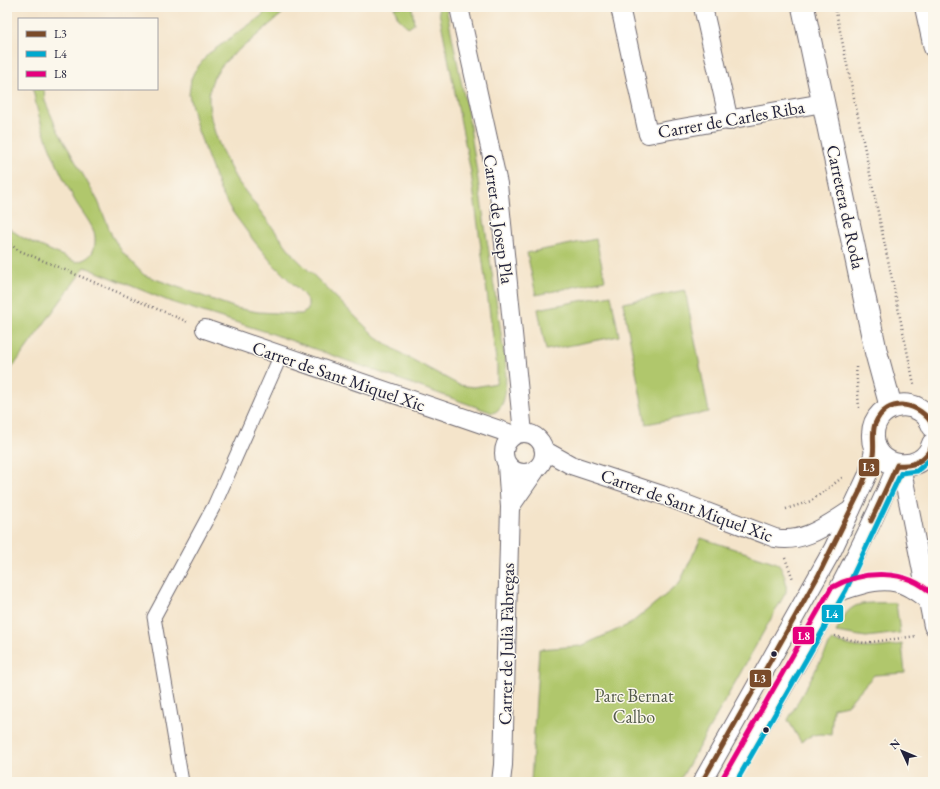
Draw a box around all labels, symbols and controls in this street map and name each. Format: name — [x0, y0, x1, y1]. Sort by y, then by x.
legend — [18, 18, 158, 90]
text: L3 — [54, 26, 67, 42]
text: L4 — [54, 46, 67, 62]
text: L8 — [54, 66, 67, 82]
street label: Carrer de Carles Riba — [656, 95, 807, 143]
street label: Carretera de Roda — [822, 143, 871, 272]
street label: Carrer de Josep Pla — [479, 153, 520, 286]
street label: Carrer de Sant Miquel Xic — [249, 336, 429, 416]
line badge: L3 — [858, 458, 880, 477]
text: L3 — [863, 460, 875, 474]
street label: Carrer de Sant Miquel Xic — [598, 463, 776, 547]
street label: Carrer de Julià Fàbregas — [493, 562, 519, 725]
line badge: L4 — [821, 604, 844, 623]
text: L4 — [826, 607, 838, 621]
line badge: L8 — [792, 626, 815, 645]
text: L8 — [798, 629, 810, 643]
unlabelled marker — [769, 649, 779, 659]
line badge: L3 — [749, 669, 772, 688]
text: L3 — [754, 671, 766, 685]
park label: Parc Bernat Calbo — [594, 684, 674, 728]
unlabelled marker — [761, 725, 771, 735]
north arrow — [882, 731, 922, 771]
text: N — [887, 736, 903, 752]

